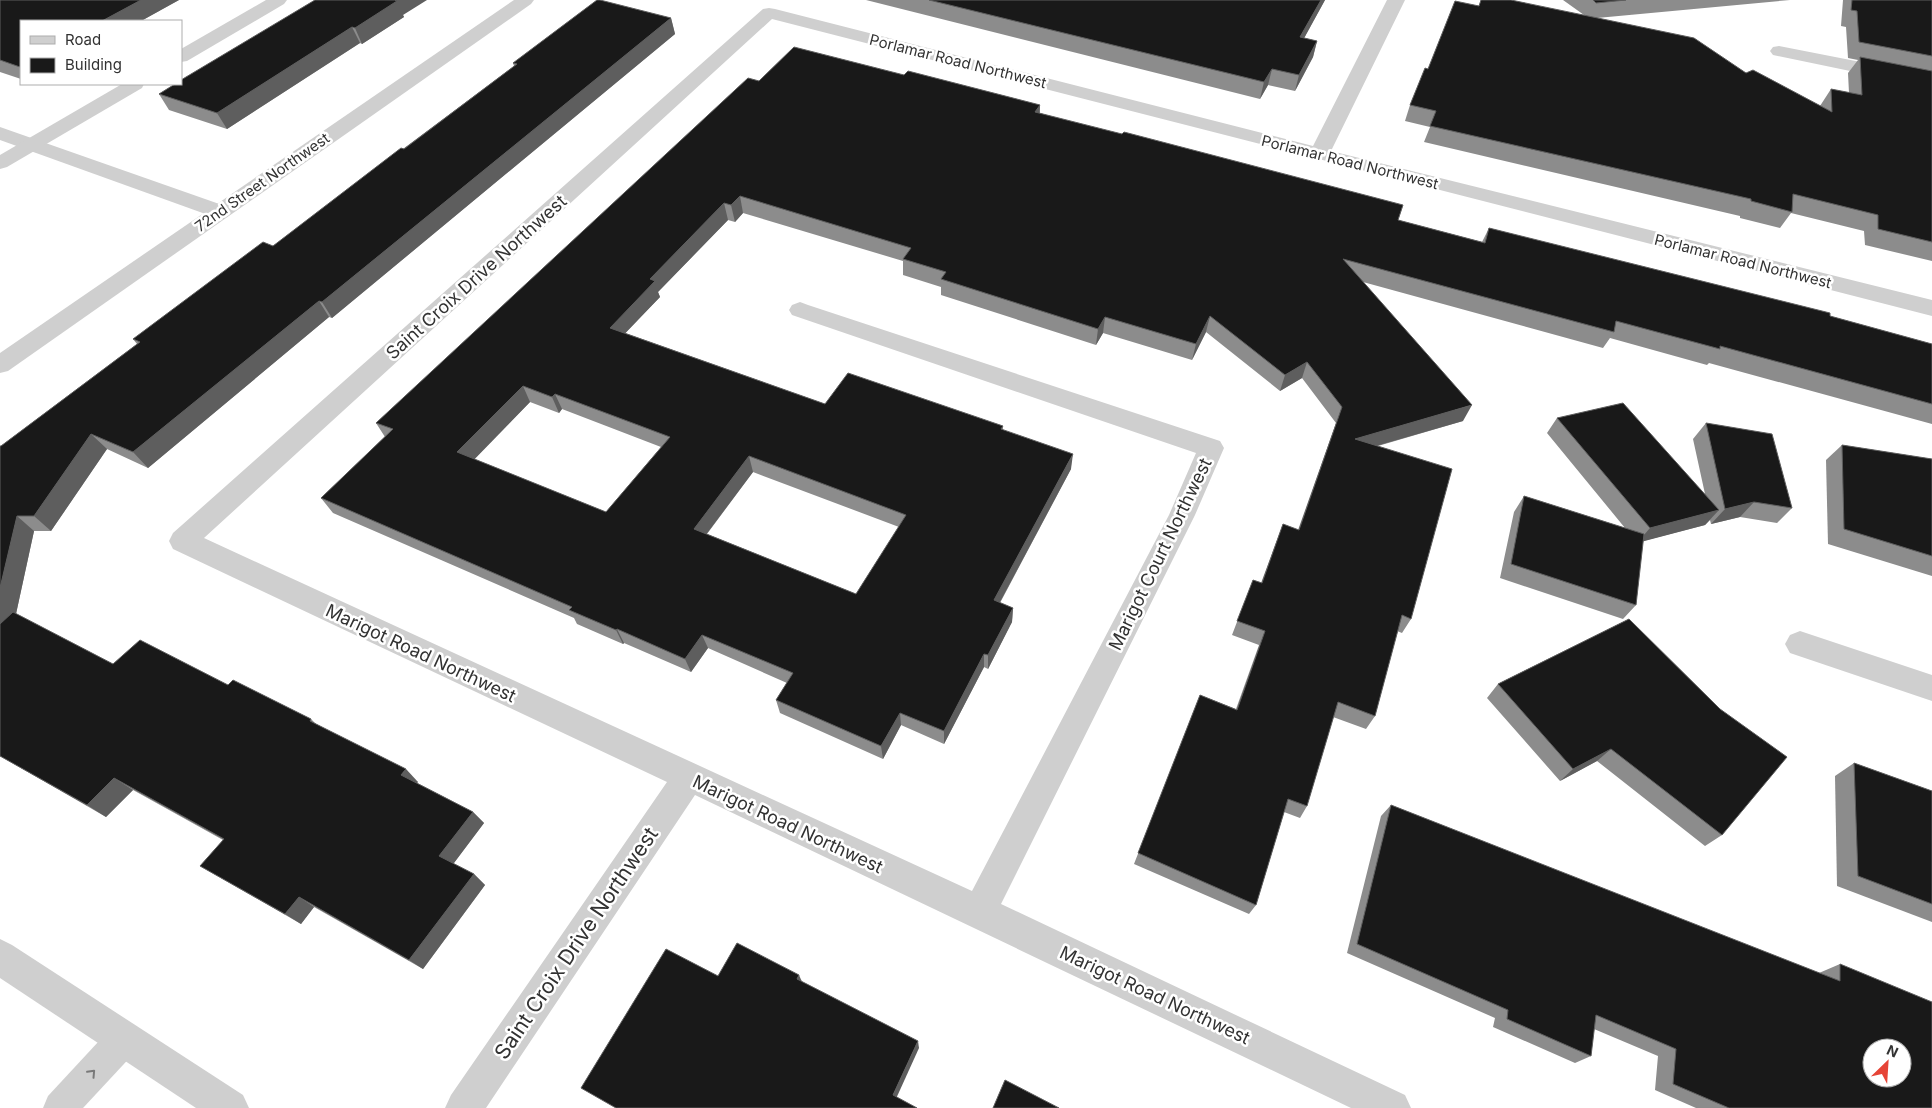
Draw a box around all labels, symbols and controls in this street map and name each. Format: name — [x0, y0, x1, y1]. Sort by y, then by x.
legend — [20, 20, 182, 85]
text: Road — [65, 30, 101, 49]
street label: Porlamar Road Northwest — [868, 30, 1049, 92]
text: Building — [65, 55, 122, 74]
street label: 72nd Street Northwest — [191, 128, 333, 236]
street label: Porlamar Road Northwest — [1260, 131, 1441, 193]
street label: Saint Croix Drive Northwest — [382, 190, 571, 364]
street label: Porlamar Road Northwest — [1653, 230, 1834, 292]
street label: Marigot Court Northwest — [1104, 454, 1216, 654]
street label: Marigot Road Northwest — [323, 600, 519, 706]
street label: Marigot Road Northwest — [690, 771, 886, 877]
street label: Saint Croix Drive Northwest — [489, 822, 663, 1064]
street label: Marigot Road Northwest — [1057, 942, 1253, 1048]
north arrow — [1862, 1038, 1912, 1088]
text: N — [1884, 1041, 1901, 1061]
one-way arrow — [86, 1070, 95, 1079]

